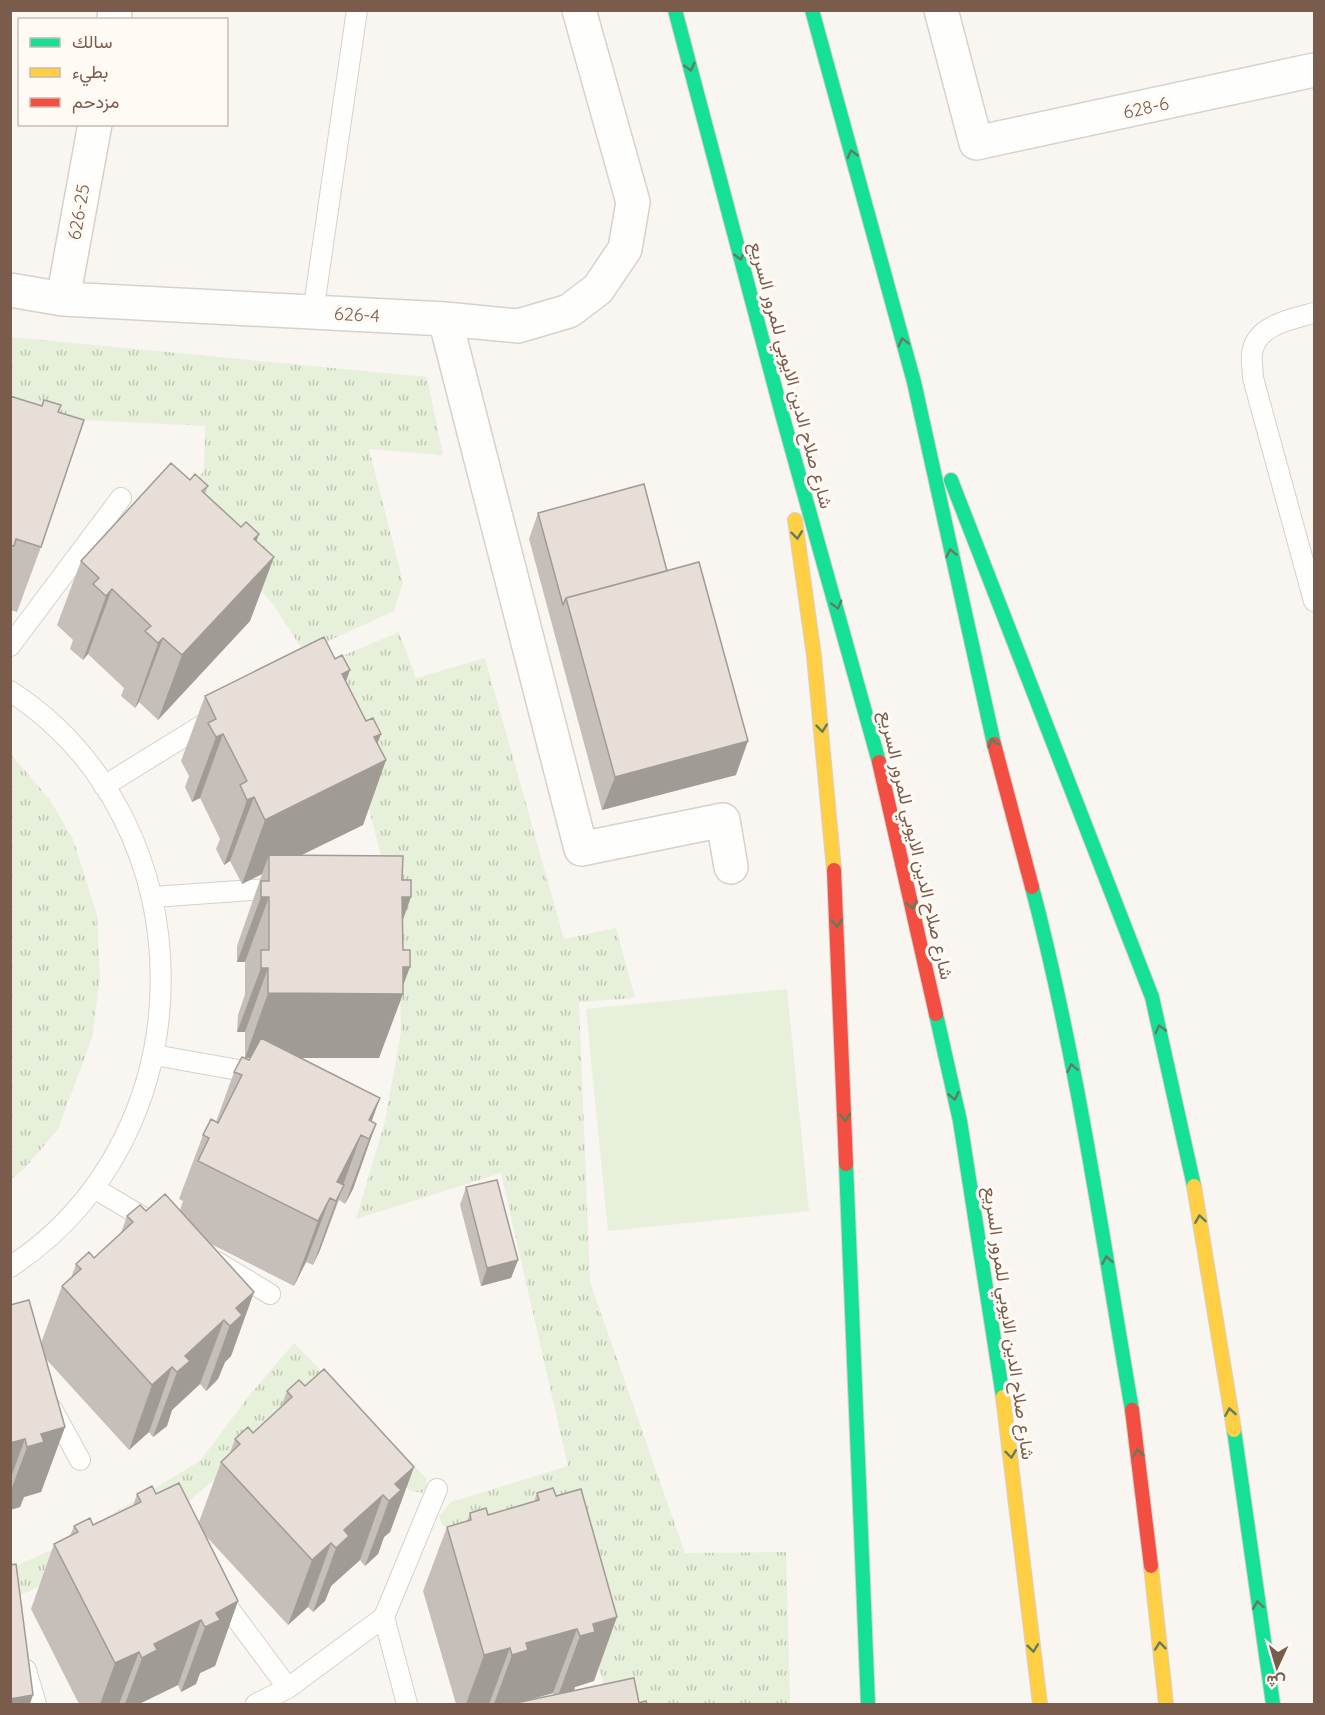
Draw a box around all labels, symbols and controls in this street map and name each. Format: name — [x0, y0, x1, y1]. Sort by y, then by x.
legend — [18, 18, 228, 126]
text: سالك — [72, 30, 112, 53]
text: بطيء — [72, 60, 108, 87]
one-way arrow — [683, 61, 695, 72]
text: مزدحم — [72, 90, 119, 114]
street label: 628-6 — [1121, 91, 1171, 124]
one-way arrow — [846, 149, 859, 159]
street label: 626-25 — [62, 182, 95, 242]
street label: شارع صلاح الدين الايوبي للمرور السريع — [741, 239, 838, 512]
one-way arrow — [733, 250, 745, 260]
street label: 626-4 — [334, 302, 381, 327]
one-way arrow — [898, 337, 910, 348]
one-way arrow — [791, 530, 803, 539]
one-way arrow — [945, 548, 958, 558]
one-way arrow — [830, 599, 842, 610]
street label: شارع صلاح الدين الايوبي للمرور السريع — [870, 708, 959, 983]
one-way arrow — [815, 724, 828, 733]
one-way arrow — [987, 738, 1000, 748]
one-way arrow — [904, 900, 917, 910]
one-way arrow — [831, 918, 844, 927]
one-way arrow — [1155, 1024, 1167, 1035]
one-way arrow — [1066, 1064, 1079, 1074]
one-way arrow — [947, 1090, 960, 1100]
one-way arrow — [839, 1113, 852, 1122]
street label: شارع صلاح الدين الايوبي للمرور السريع — [975, 1185, 1040, 1461]
one-way arrow — [1194, 1215, 1206, 1224]
one-way arrow — [1101, 1256, 1114, 1266]
one-way arrow — [1224, 1408, 1236, 1417]
one-way arrow — [1132, 1448, 1145, 1457]
one-way arrow — [1004, 1449, 1017, 1459]
one-way arrow — [1253, 1600, 1265, 1610]
north arrow — [1247, 1637, 1307, 1697]
one-way arrow — [1154, 1642, 1167, 1651]
one-way arrow — [1026, 1643, 1039, 1652]
text: ش — [1266, 1671, 1286, 1693]

